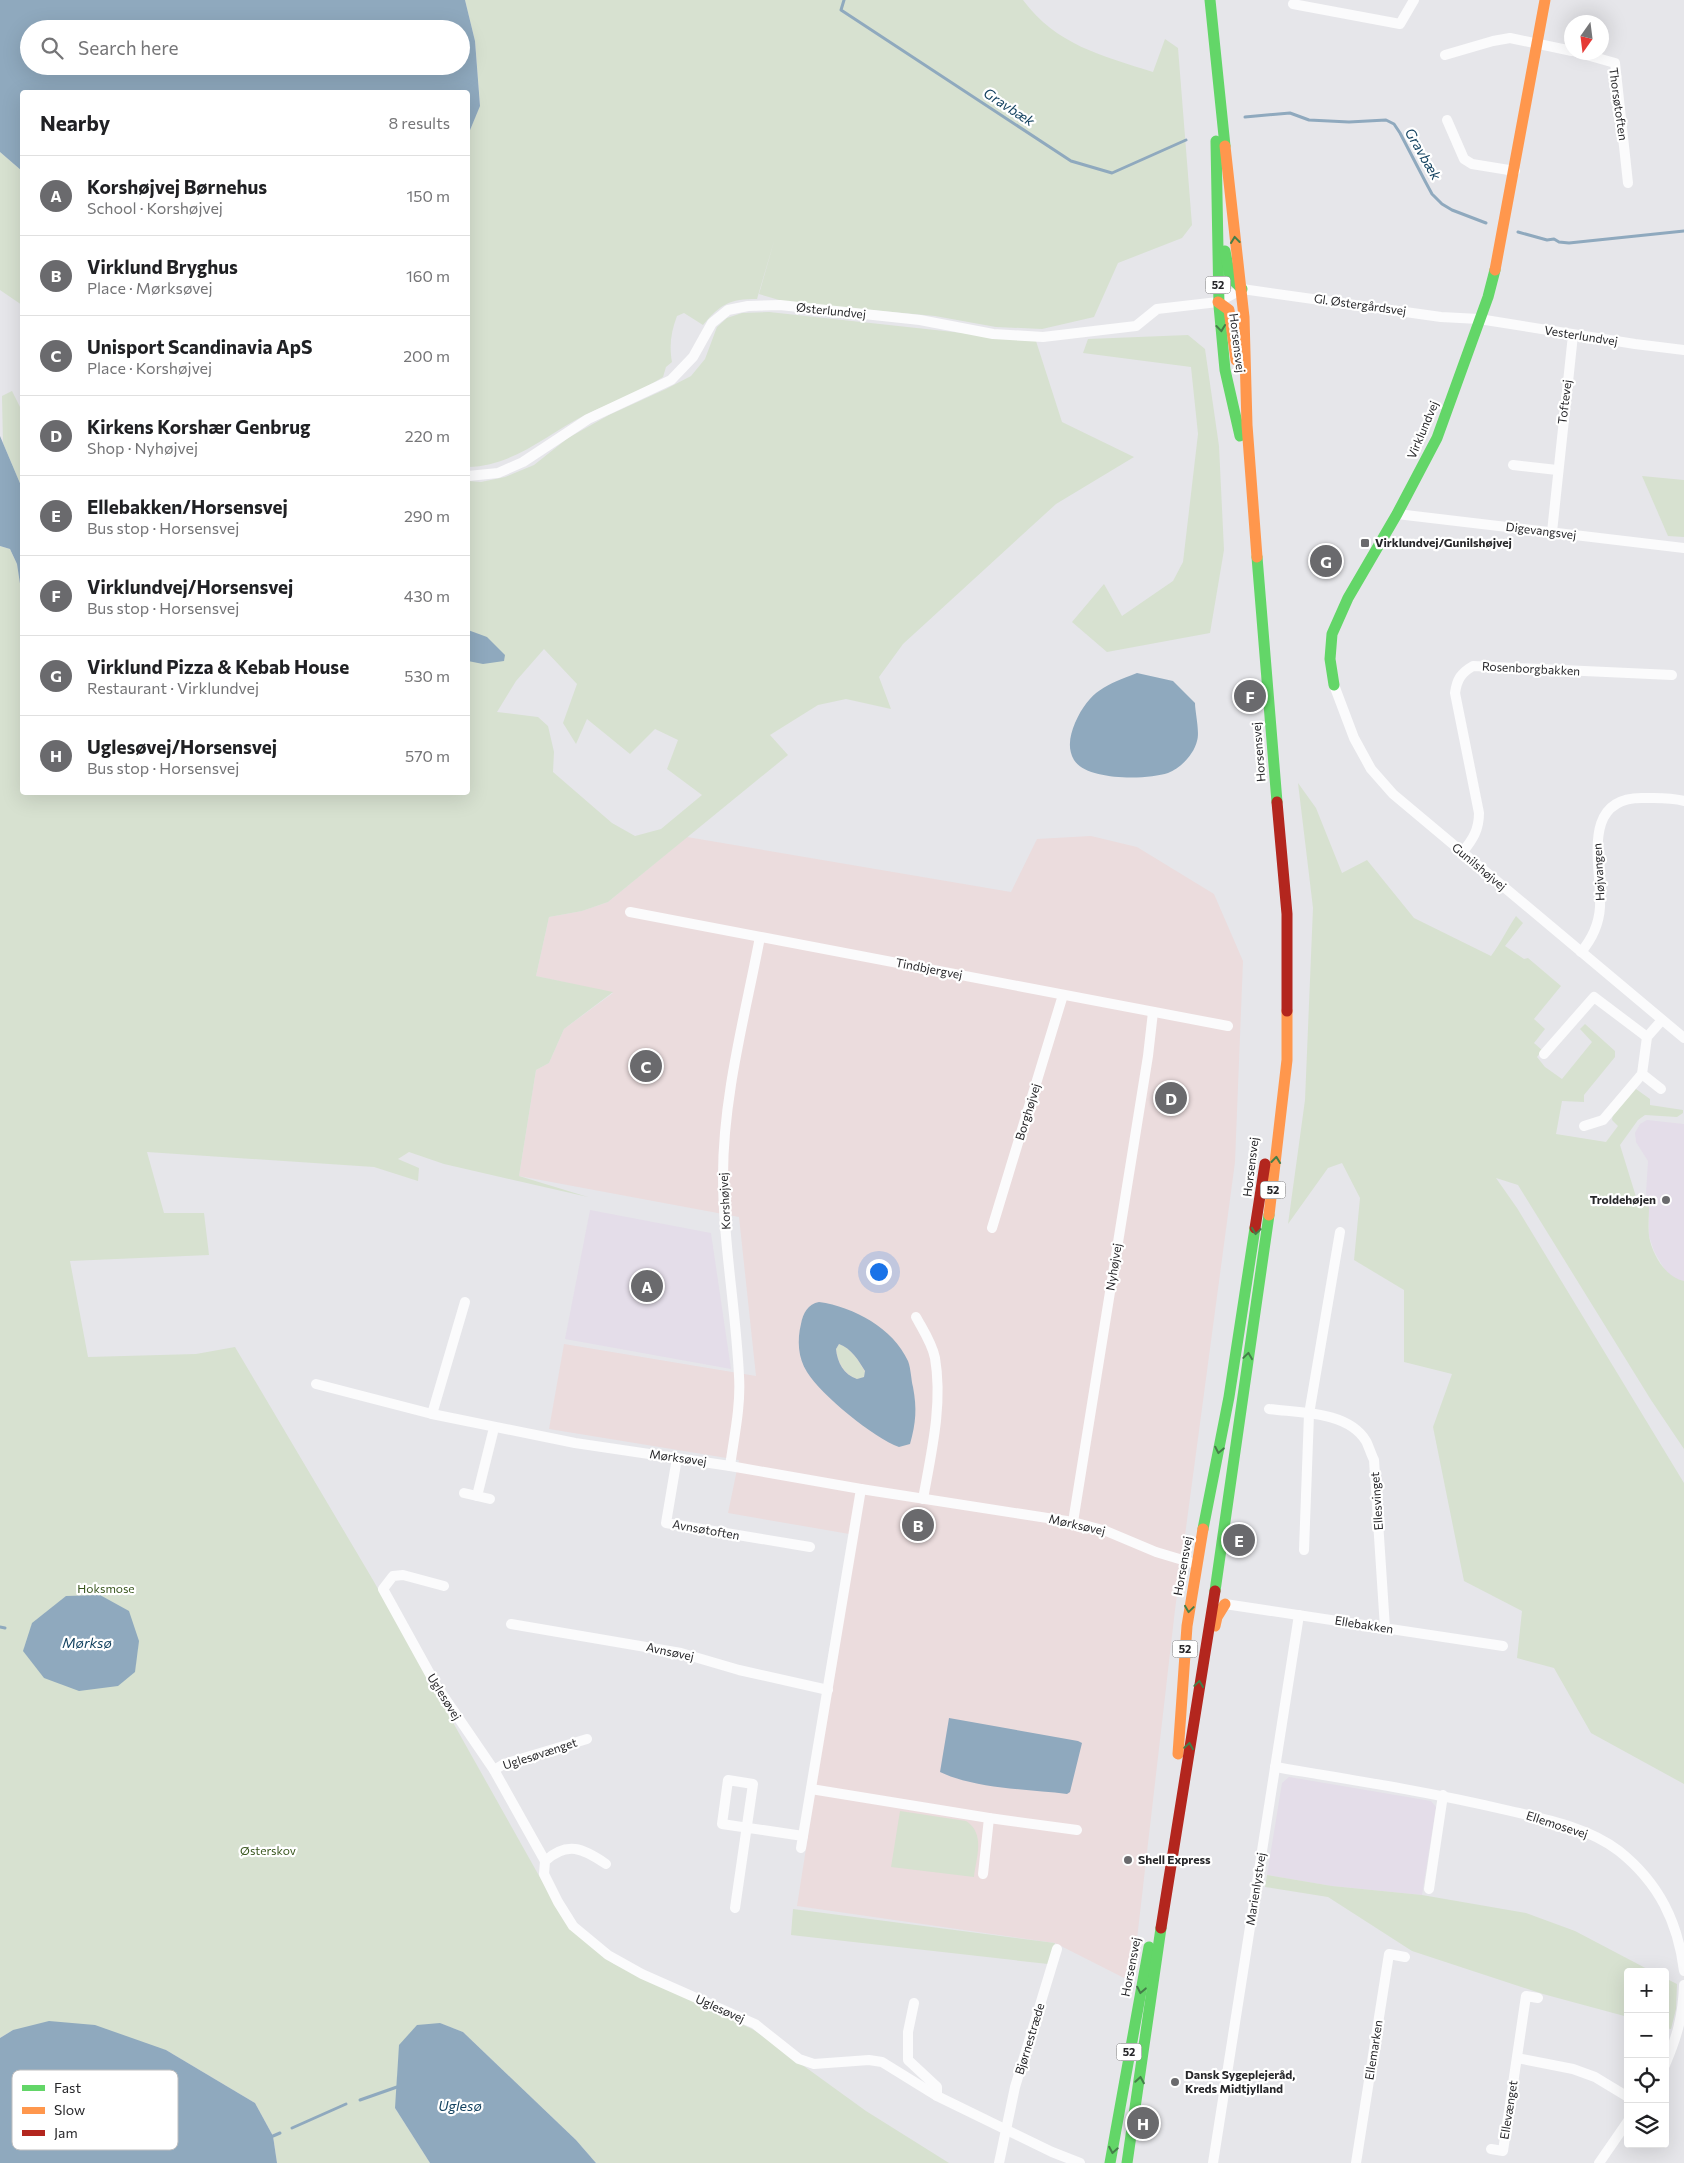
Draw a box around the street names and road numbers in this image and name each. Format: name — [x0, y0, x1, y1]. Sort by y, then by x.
street label: Thorsøtoften — [1607, 66, 1631, 141]
road number: 52 — [1206, 276, 1230, 294]
street label: Gl. Østergårdsvej — [1313, 291, 1407, 317]
street label: Østerlundvej — [796, 299, 867, 321]
street label: Horsensvej — [1227, 312, 1249, 374]
street label: Vesterlundvej — [1544, 322, 1619, 348]
street label: Toftevej — [1554, 379, 1574, 425]
street label: Virklundvej — [1404, 399, 1441, 461]
street label: Digevangsvej — [1505, 519, 1577, 541]
street label: Rosenborgbakken — [1482, 658, 1580, 678]
street label: Horsensvej — [1248, 722, 1268, 783]
street label: Gunilshøjvej — [1450, 840, 1510, 893]
street label: Højvangen — [1589, 843, 1607, 901]
street label: Tindbjergvej — [895, 955, 964, 981]
street label: Borghøjvej — [1012, 1082, 1042, 1142]
street label: Horsensvej — [1239, 1136, 1261, 1198]
street label: Korshøjvej — [716, 1172, 732, 1230]
road number: 52 — [1260, 1182, 1286, 1198]
street label: Nyhøjvej — [1102, 1242, 1124, 1291]
street label: Mørksøvej — [649, 1446, 708, 1468]
street label: Ellesvinget — [1367, 1471, 1385, 1531]
street label: Mørksøvej — [1048, 1511, 1107, 1537]
street label: Avnsøtoften — [671, 1516, 741, 1542]
street label: Horsensvej — [1170, 1535, 1194, 1597]
street label: Ellebakken — [1334, 1612, 1394, 1636]
street label: Avnsøvej — [645, 1639, 695, 1663]
road number: 52 — [1172, 1640, 1198, 1658]
street label: Uglesøvej — [425, 1671, 465, 1722]
street label: Uglesøvænget — [501, 1734, 579, 1772]
street label: Ellemosevej — [1525, 1807, 1590, 1841]
street label: Marienlystvej — [1242, 1851, 1268, 1926]
street label: Horsensvej — [1117, 1936, 1143, 1998]
street label: Uglesøvej — [694, 1991, 747, 2025]
street label: Bjørnestræde — [1012, 2001, 1047, 2076]
street label: Ellemarken — [1361, 2019, 1385, 2081]
road number: 52 — [1116, 2044, 1142, 2060]
street label: Ellevænget — [1496, 2079, 1520, 2140]

